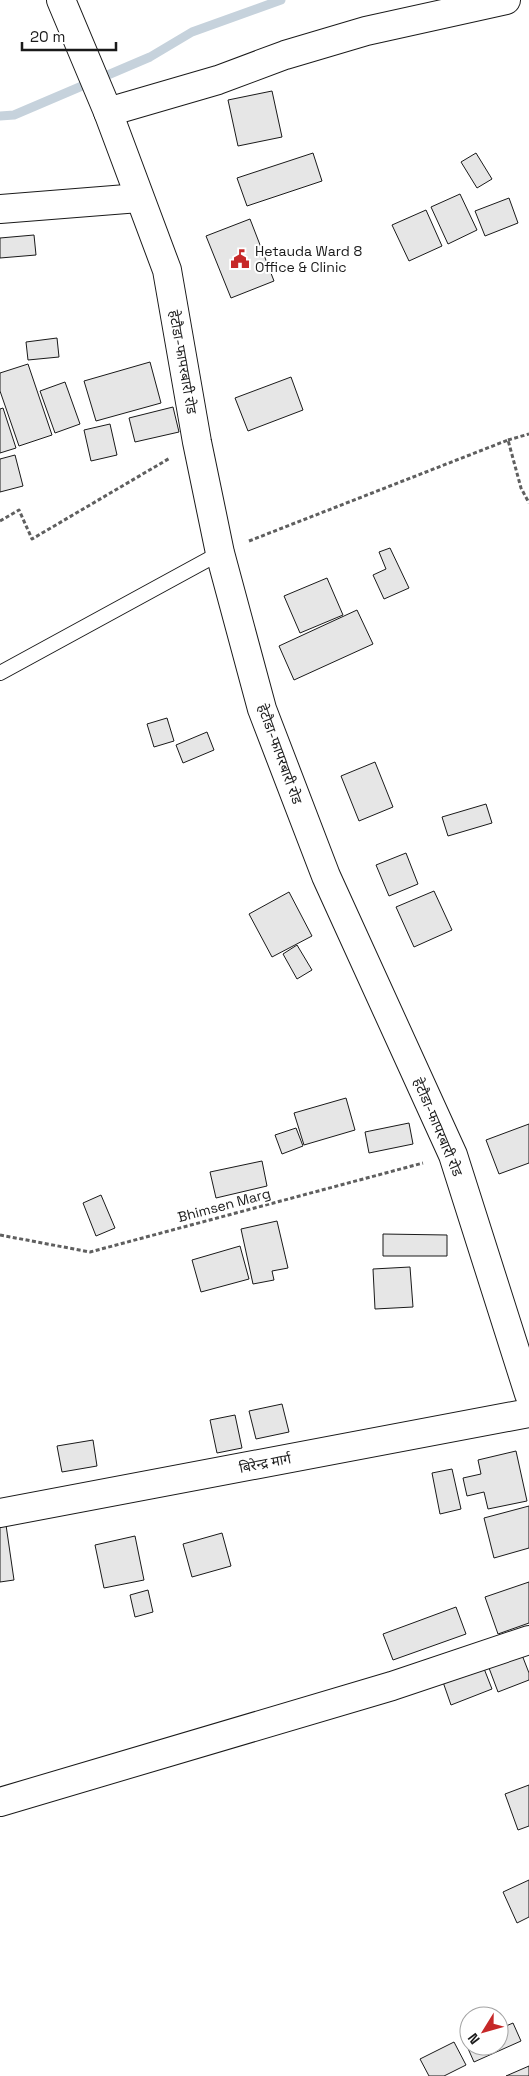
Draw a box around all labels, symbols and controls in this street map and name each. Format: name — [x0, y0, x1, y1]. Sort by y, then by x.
scale bar — [22, 20, 116, 52]
text: 20 m — [30, 27, 65, 46]
place label: Hetauda Ward 8 Office & Clinic — [255, 242, 362, 276]
public building icon: Hetauda Ward 8 Office & Clinic — [229, 248, 251, 270]
street label: हेटौडा-फापरबारी रोड — [165, 309, 201, 416]
street label: हेटौडा-फापरबारी रोड — [254, 702, 307, 807]
street label: हेटौडा-फापरबारी रोड — [409, 1075, 467, 1179]
street label: Bhimsen Marg — [176, 1184, 272, 1226]
street label: बिरेन्द्र मार्ग — [237, 1449, 294, 1477]
north arrow — [459, 2006, 509, 2056]
text: N — [464, 2030, 484, 2048]

